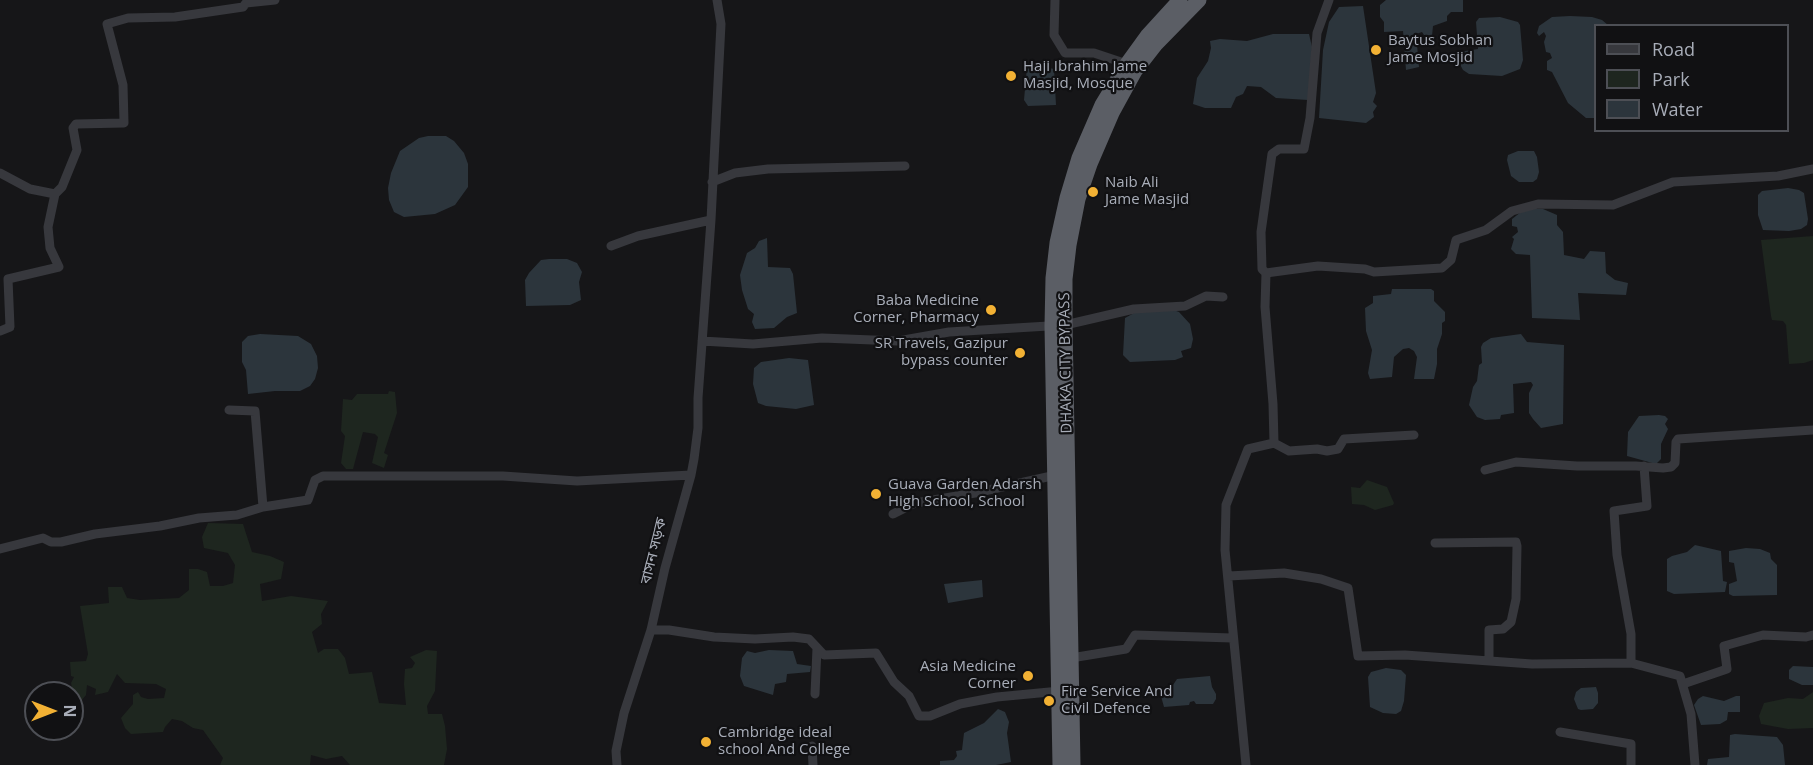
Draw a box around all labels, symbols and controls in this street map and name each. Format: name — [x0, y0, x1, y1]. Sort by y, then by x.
legend — [1594, 24, 1789, 132]
place label: Baytus Sobhan Jame Mosjid — [1388, 32, 1492, 67]
text: Road — [1652, 37, 1695, 61]
marker: Baytus Sobhan Jame Mosjid — [1369, 43, 1383, 57]
place label: Haji Ibrahim Jame Masjid, Mosque — [1023, 58, 1147, 93]
text: Park — [1652, 67, 1690, 91]
marker: Haji Ibrahim Jame Masjid, Mosque — [1004, 69, 1018, 83]
text: Water — [1652, 97, 1703, 121]
place label: Naib Ali Jame Masjid — [1105, 174, 1189, 209]
marker: Naib Ali Jame Masjid — [1086, 185, 1100, 199]
place label: Baba Medicine Corner, Pharmacy — [853, 292, 979, 327]
street label: DHAKA CITY BYPASS — [1056, 292, 1076, 434]
marker: Baba Medicine Corner, Pharmacy — [984, 303, 998, 317]
place label: SR Travels, Gazipur bypass counter — [875, 335, 1008, 370]
marker: SR Travels, Gazipur bypass counter — [1013, 346, 1027, 360]
place label: Guava Garden Adarsh High School, School — [888, 476, 1042, 511]
marker: Guava Garden Adarsh High School, School — [869, 487, 883, 501]
street label: বাসন সড়ক — [637, 516, 671, 586]
place label: Asia Medicine Corner — [920, 658, 1016, 693]
marker: Asia Medicine Corner — [1021, 669, 1035, 683]
north arrow — [24, 681, 84, 741]
place label: Fire Service And Civil Defence — [1061, 683, 1172, 718]
marker: Fire Service And Civil Defence — [1042, 694, 1056, 708]
text: N — [59, 704, 81, 718]
place label: Cambridge ideal school And College — [718, 724, 850, 759]
marker: Cambridge ideal school And College — [699, 735, 713, 749]

